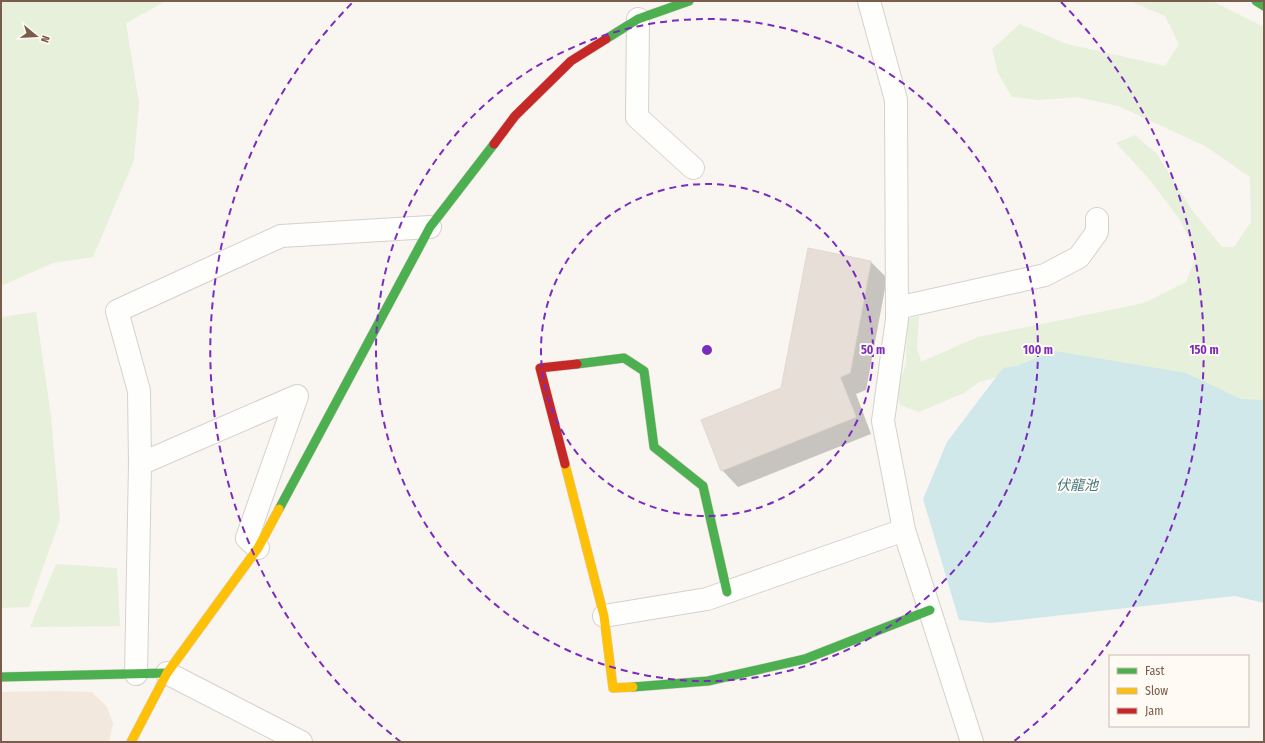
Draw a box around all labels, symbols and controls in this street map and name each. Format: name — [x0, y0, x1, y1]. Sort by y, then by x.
north arrow — [16, 16, 56, 56]
text: N — [38, 34, 52, 44]
centre of rings — [700, 343, 714, 357]
text: 50 m — [861, 343, 885, 357]
text: 100 m — [1023, 343, 1053, 357]
text: 150 m — [1189, 343, 1219, 357]
water label: 伏龍池 — [1056, 477, 1100, 494]
legend — [1109, 655, 1249, 727]
text: Fast — [1145, 664, 1164, 678]
text: Slow — [1145, 684, 1168, 698]
text: Jam — [1145, 704, 1163, 718]

